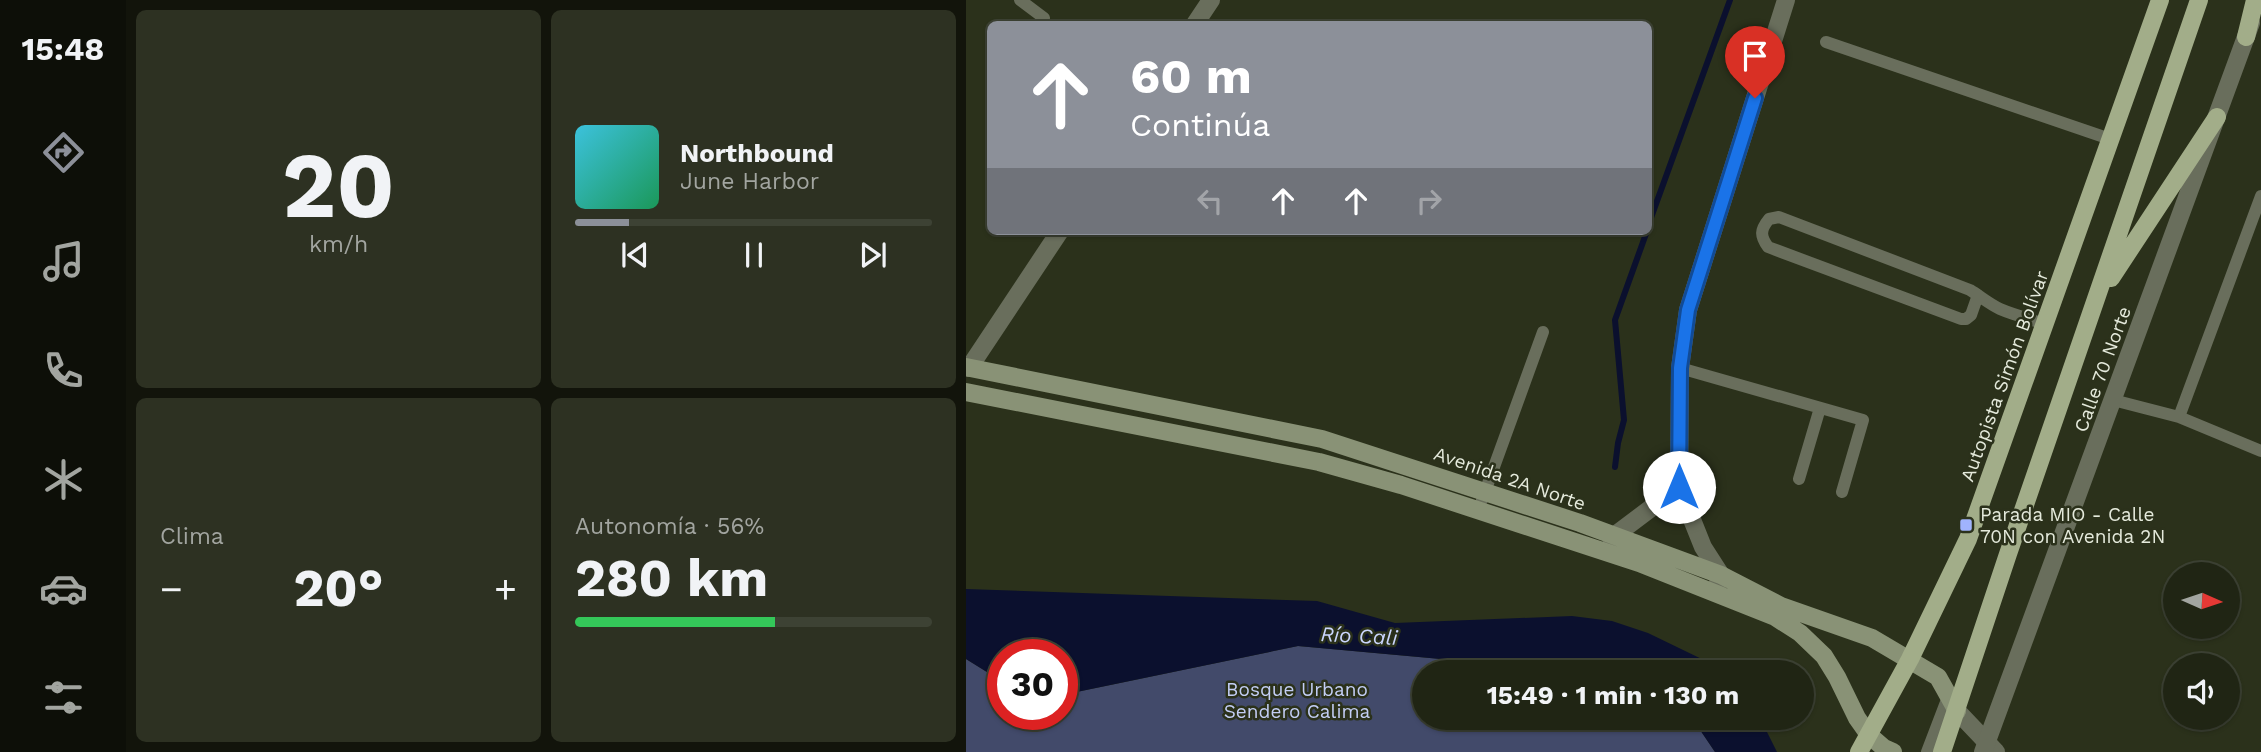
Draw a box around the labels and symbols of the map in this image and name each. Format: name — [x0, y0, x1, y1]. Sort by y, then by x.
pin — [1725, 26, 1785, 98]
street label: Autopista Simón Bolívar — [1956, 267, 2053, 485]
street label: Calle 70 Norte — [2069, 303, 2136, 435]
street label: Avenida 2A Norte — [1431, 442, 1589, 515]
position arrow — [1642, 450, 1716, 524]
place label: Parada MIO - Calle 70N con Avenida 2N — [1980, 503, 2165, 548]
marker: Parada MIO - Calle 70N con Avenida 2N — [1958, 517, 1974, 533]
north arrow — [2163, 562, 2240, 639]
water label: Río Cali — [1320, 621, 1399, 650]
speed limit sign: 30 — [987, 639, 1078, 730]
park label: Bosque Urbano Sendero Calima — [1224, 678, 1371, 723]

